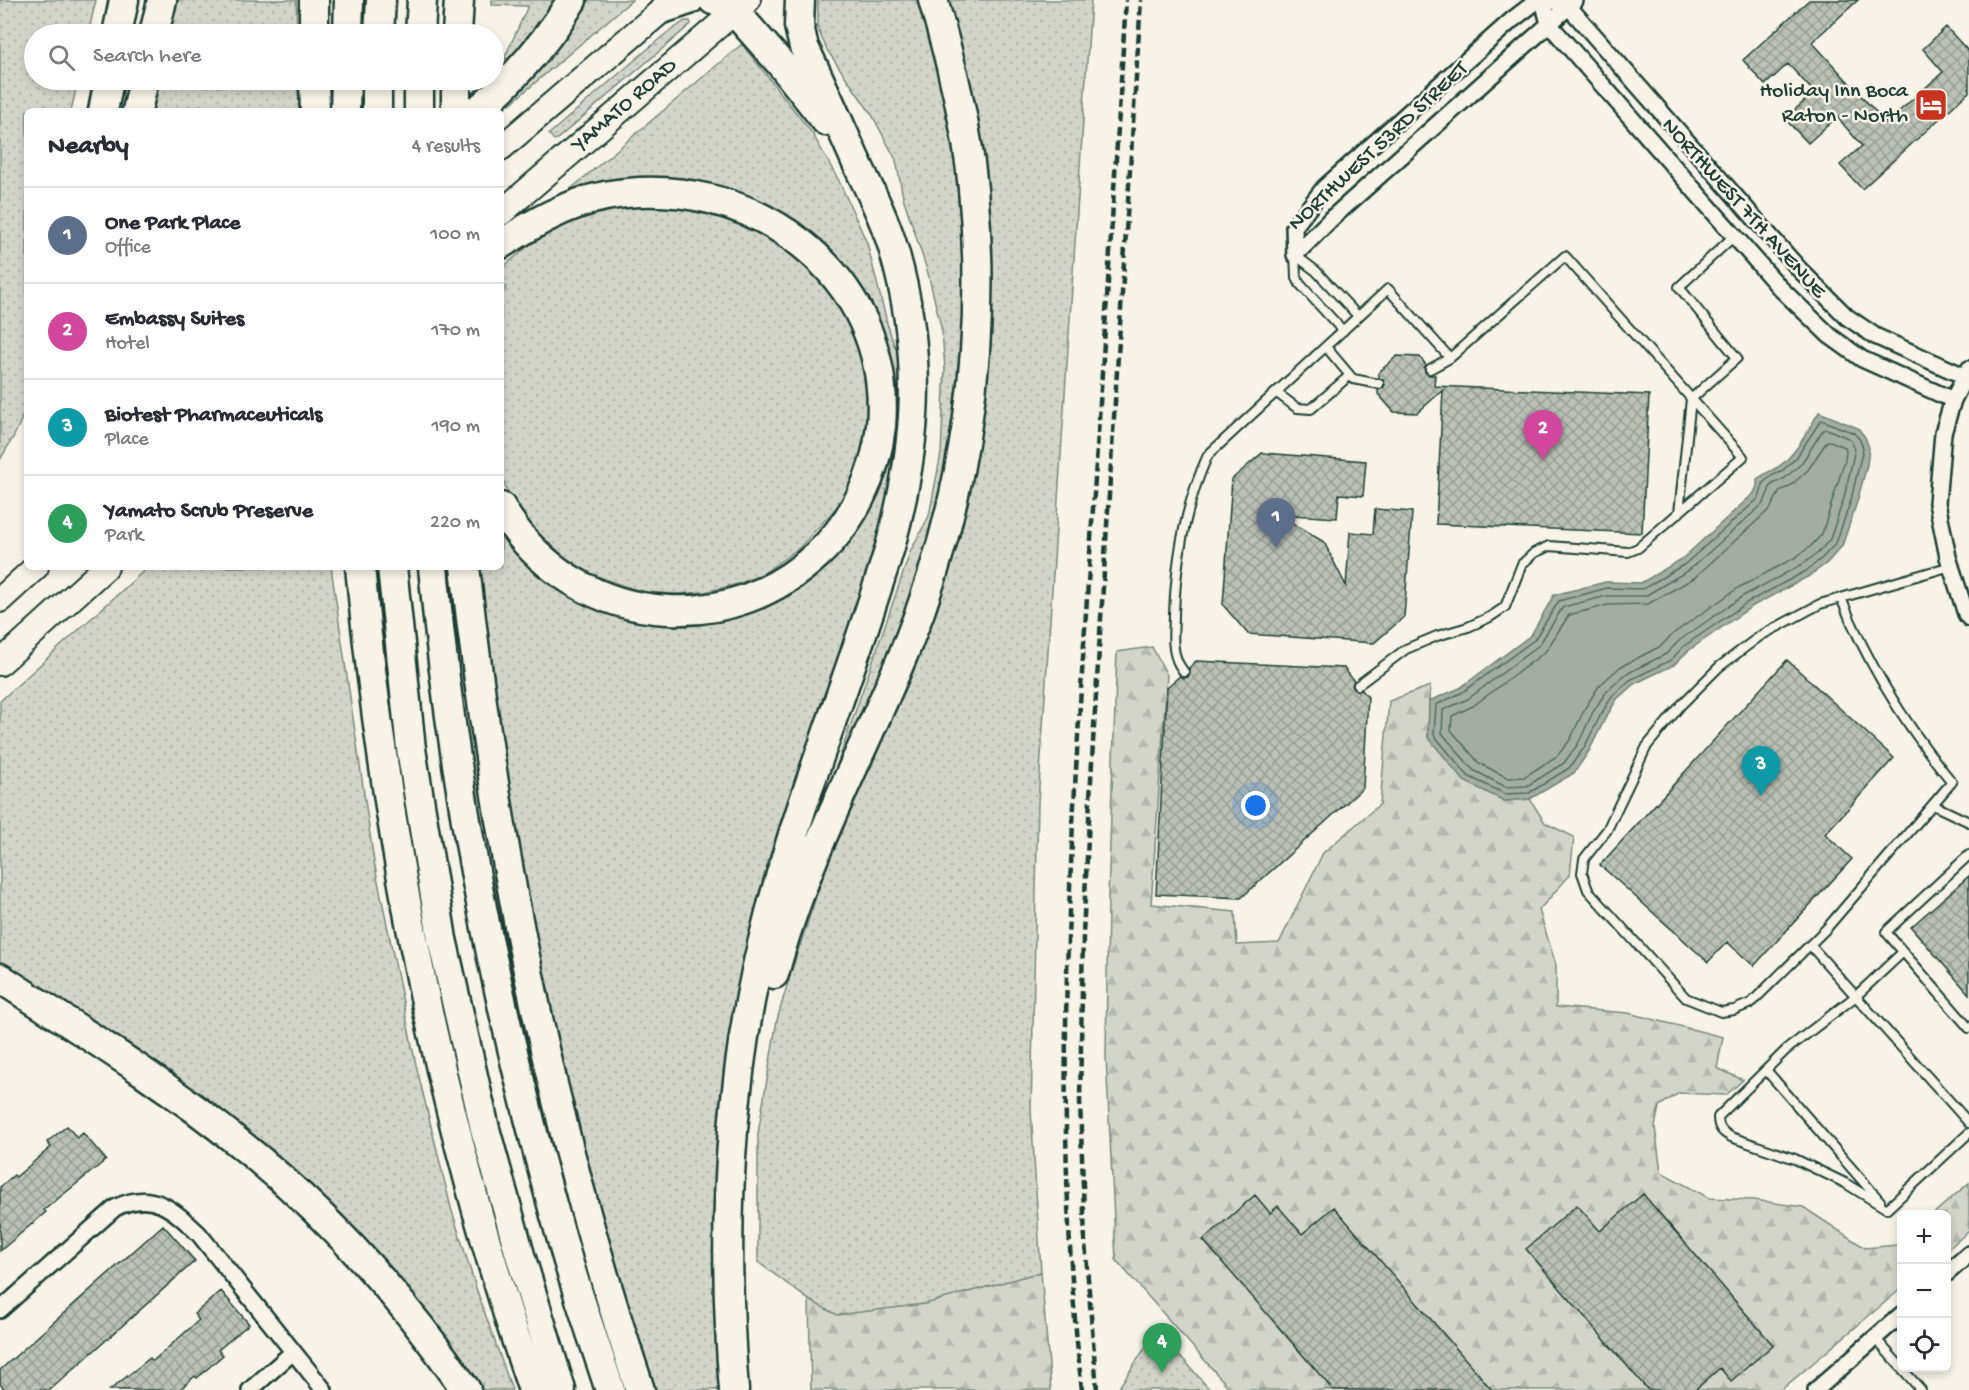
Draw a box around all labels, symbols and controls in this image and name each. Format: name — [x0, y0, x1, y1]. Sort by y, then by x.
search box — [24, 24, 504, 90]
icon: search — [45, 41, 78, 74]
text: Search here — [93, 44, 201, 70]
street label: YAMATO ROAD — [566, 53, 684, 160]
street label: NORTHWEST 53RD STREET — [1284, 56, 1475, 237]
place label: Holiday Inn Boca Raton - North — [1760, 79, 1909, 130]
hotel icon: Holiday Inn Boca Raton - North — [1913, 87, 1949, 123]
street label: NORTHWEST 7TH AVENUE — [1655, 113, 1832, 306]
text: Nearby — [48, 132, 129, 163]
text: 4 results — [412, 136, 480, 159]
text: One Park Place — [105, 211, 240, 237]
text: 1 — [63, 224, 72, 247]
text: 100 m — [430, 224, 480, 247]
text: Office — [105, 237, 151, 260]
text: Embassy Suites — [105, 307, 244, 333]
text: 2 — [63, 320, 72, 343]
text: 170 m — [431, 320, 480, 343]
text: Hotel — [105, 333, 150, 356]
text: Biotest Pharmaceuticals — [105, 403, 322, 429]
pin: 2 — [1524, 410, 1562, 460]
text: 3 — [62, 416, 73, 439]
text: 190 m — [432, 416, 480, 439]
text: Place — [105, 429, 149, 452]
pin: 1 — [1256, 498, 1296, 548]
text: Yamato Scrub Preserve — [105, 499, 313, 525]
text: 4 — [63, 512, 72, 535]
text: 220 m — [430, 512, 480, 535]
text: Park — [105, 525, 143, 548]
pin: 3 — [1742, 746, 1780, 796]
your location — [1241, 791, 1270, 820]
map controls — [1897, 1210, 1951, 1372]
button: + — [1897, 1210, 1951, 1264]
button: − — [1897, 1264, 1951, 1318]
button: locate — [1897, 1318, 1951, 1372]
pin: 4 — [1142, 1324, 1182, 1373]

